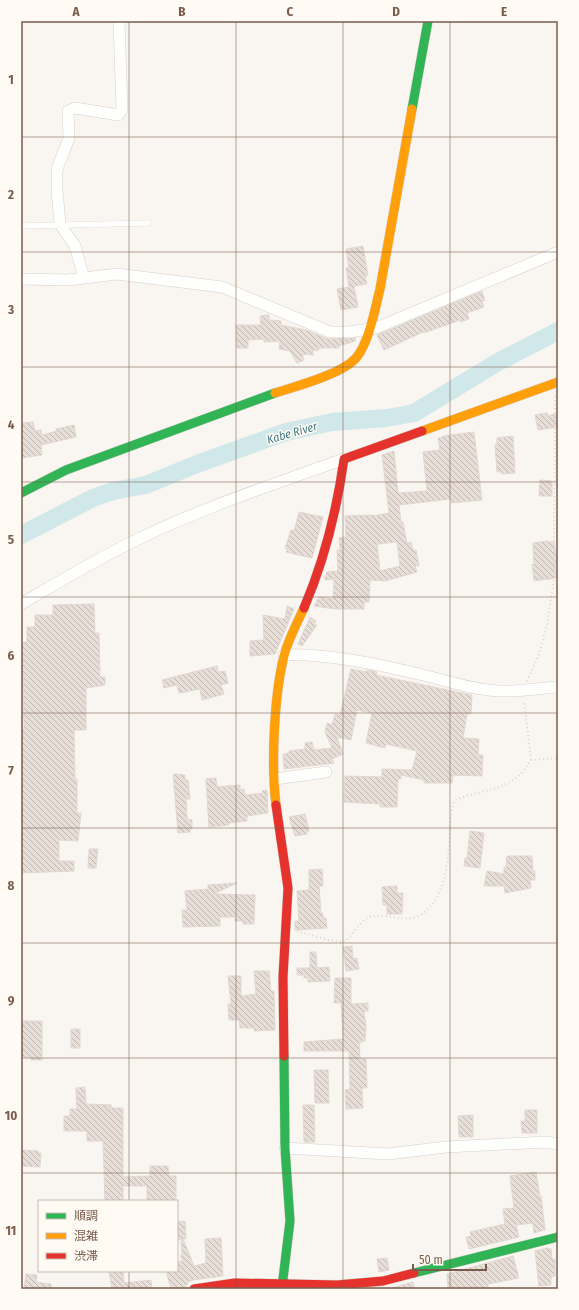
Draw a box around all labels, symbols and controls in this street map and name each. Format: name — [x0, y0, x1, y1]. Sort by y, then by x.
text: A — [71, 4, 80, 19]
text: B — [178, 4, 186, 19]
text: C — [287, 4, 294, 19]
text: D — [392, 4, 400, 19]
text: E — [501, 4, 507, 19]
text: 1 — [8, 72, 14, 87]
text: 2 — [7, 187, 14, 202]
text: 3 — [7, 302, 14, 317]
text: 4 — [8, 417, 15, 432]
water label: Kabe River — [265, 419, 320, 447]
text: 5 — [8, 532, 14, 547]
text: 6 — [8, 648, 15, 663]
text: 7 — [8, 763, 14, 778]
text: 8 — [8, 878, 15, 893]
text: 9 — [8, 993, 15, 1008]
text: 10 — [5, 1108, 17, 1123]
legend — [38, 1200, 178, 1272]
text: 順調 — [74, 1209, 98, 1223]
text: 11 — [6, 1223, 16, 1238]
text: 混雑 — [74, 1229, 98, 1243]
scale bar — [413, 1246, 486, 1272]
text: 渋滞 — [74, 1249, 98, 1263]
text: 50 m — [419, 1253, 443, 1267]

